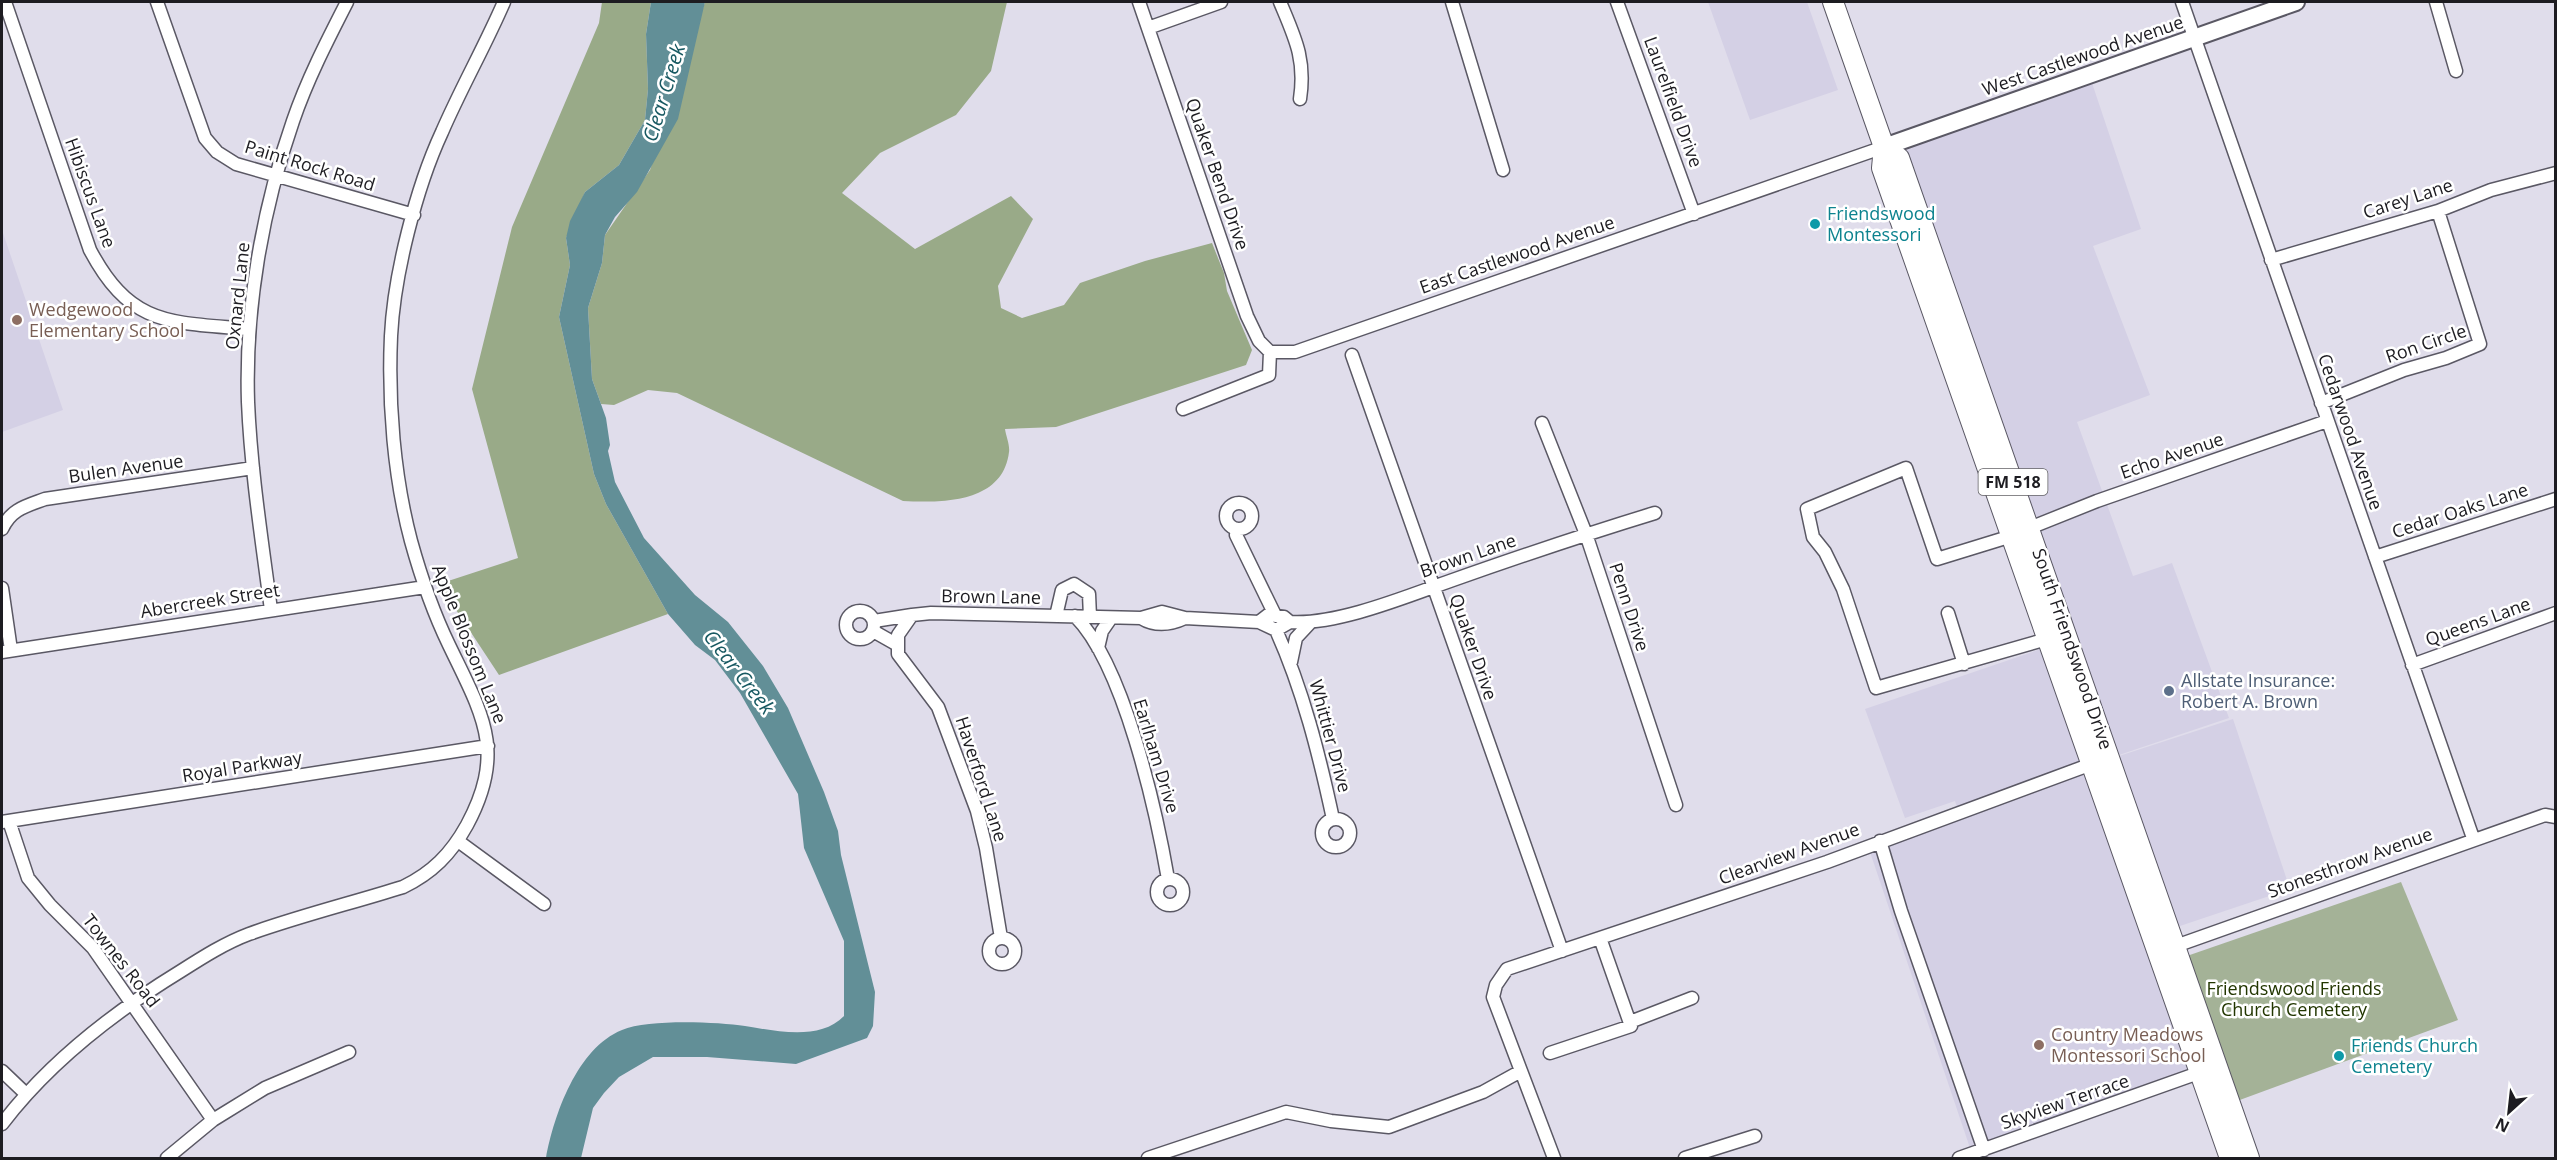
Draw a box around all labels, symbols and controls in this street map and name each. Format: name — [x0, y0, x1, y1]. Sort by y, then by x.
street label: West Castlewood Avenue — [1979, 9, 2186, 101]
street label: Laurelfield Drive — [1639, 33, 1709, 170]
water label: Clear Creek — [636, 40, 691, 145]
street label: Quaker Bend Drive — [1181, 95, 1255, 253]
street label: Hibiscus Lane — [60, 134, 122, 251]
street label: Paint Rock Road — [242, 134, 378, 196]
street label: Carey Lane — [2360, 172, 2456, 224]
place label: Friendswood Montessori — [1827, 201, 1936, 246]
street label: East Castlewood Avenue — [1416, 209, 1617, 299]
marker: Friendswood Montessori — [1808, 217, 1822, 231]
street label: Oxnard Lane — [219, 241, 255, 351]
place label: Wedgewood Elementary School — [29, 297, 185, 342]
marker: Wedgewood Elementary School — [10, 313, 24, 327]
street label: Ron Circle — [2382, 318, 2469, 368]
street label: Cedarwood Avenue — [2313, 350, 2389, 513]
street label: Echo Avenue — [2117, 426, 2227, 484]
street label: Bulen Avenue — [67, 448, 185, 488]
road number: FM 518 — [1978, 469, 2048, 495]
street label: Cedar Oaks Lane — [2389, 477, 2531, 543]
street label: Brown Lane — [1416, 527, 1519, 583]
street label: South Friendswood Drive — [2027, 545, 2119, 752]
street label: Penn Drive — [1604, 559, 1656, 654]
street label: Apple Blossom Lane — [427, 561, 513, 727]
street label: Abercreek Street — [139, 577, 281, 623]
street label: Brown Lane — [941, 583, 1041, 609]
street label: Quaker Drive — [1445, 590, 1503, 703]
street label: Queens Lane — [2422, 591, 2533, 651]
water label: Clear Creek — [698, 624, 782, 721]
place label: Allstate Insurance: Robert A. Brown — [2181, 668, 2335, 713]
street label: Whittier Drive — [1304, 677, 1358, 795]
marker: Allstate Insurance: Robert A. Brown — [2162, 684, 2176, 698]
street label: Earlham Drive — [1128, 696, 1186, 816]
street label: Haverford Lane — [950, 713, 1013, 844]
street label: Royal Parkway — [180, 745, 304, 787]
street label: Clearview Avenue — [1715, 816, 1862, 890]
street label: Stonesthrow Avenue — [2264, 821, 2435, 903]
street label: Townes Road — [78, 909, 166, 1012]
park label: Friendswood Friends Church Cemetery — [2206, 976, 2382, 1021]
place label: Country Meadows Montessori School — [2051, 1022, 2206, 1067]
place label: Friends Church Cemetery — [2351, 1033, 2478, 1078]
marker: Country Meadows Montessori School — [2032, 1038, 2046, 1052]
marker: Friends Church Cemetery — [2332, 1049, 2346, 1063]
street label: Skyview Terrace — [1997, 1068, 2132, 1134]
north arrow — [2479, 1082, 2539, 1142]
text: N — [2491, 1113, 2513, 1138]

